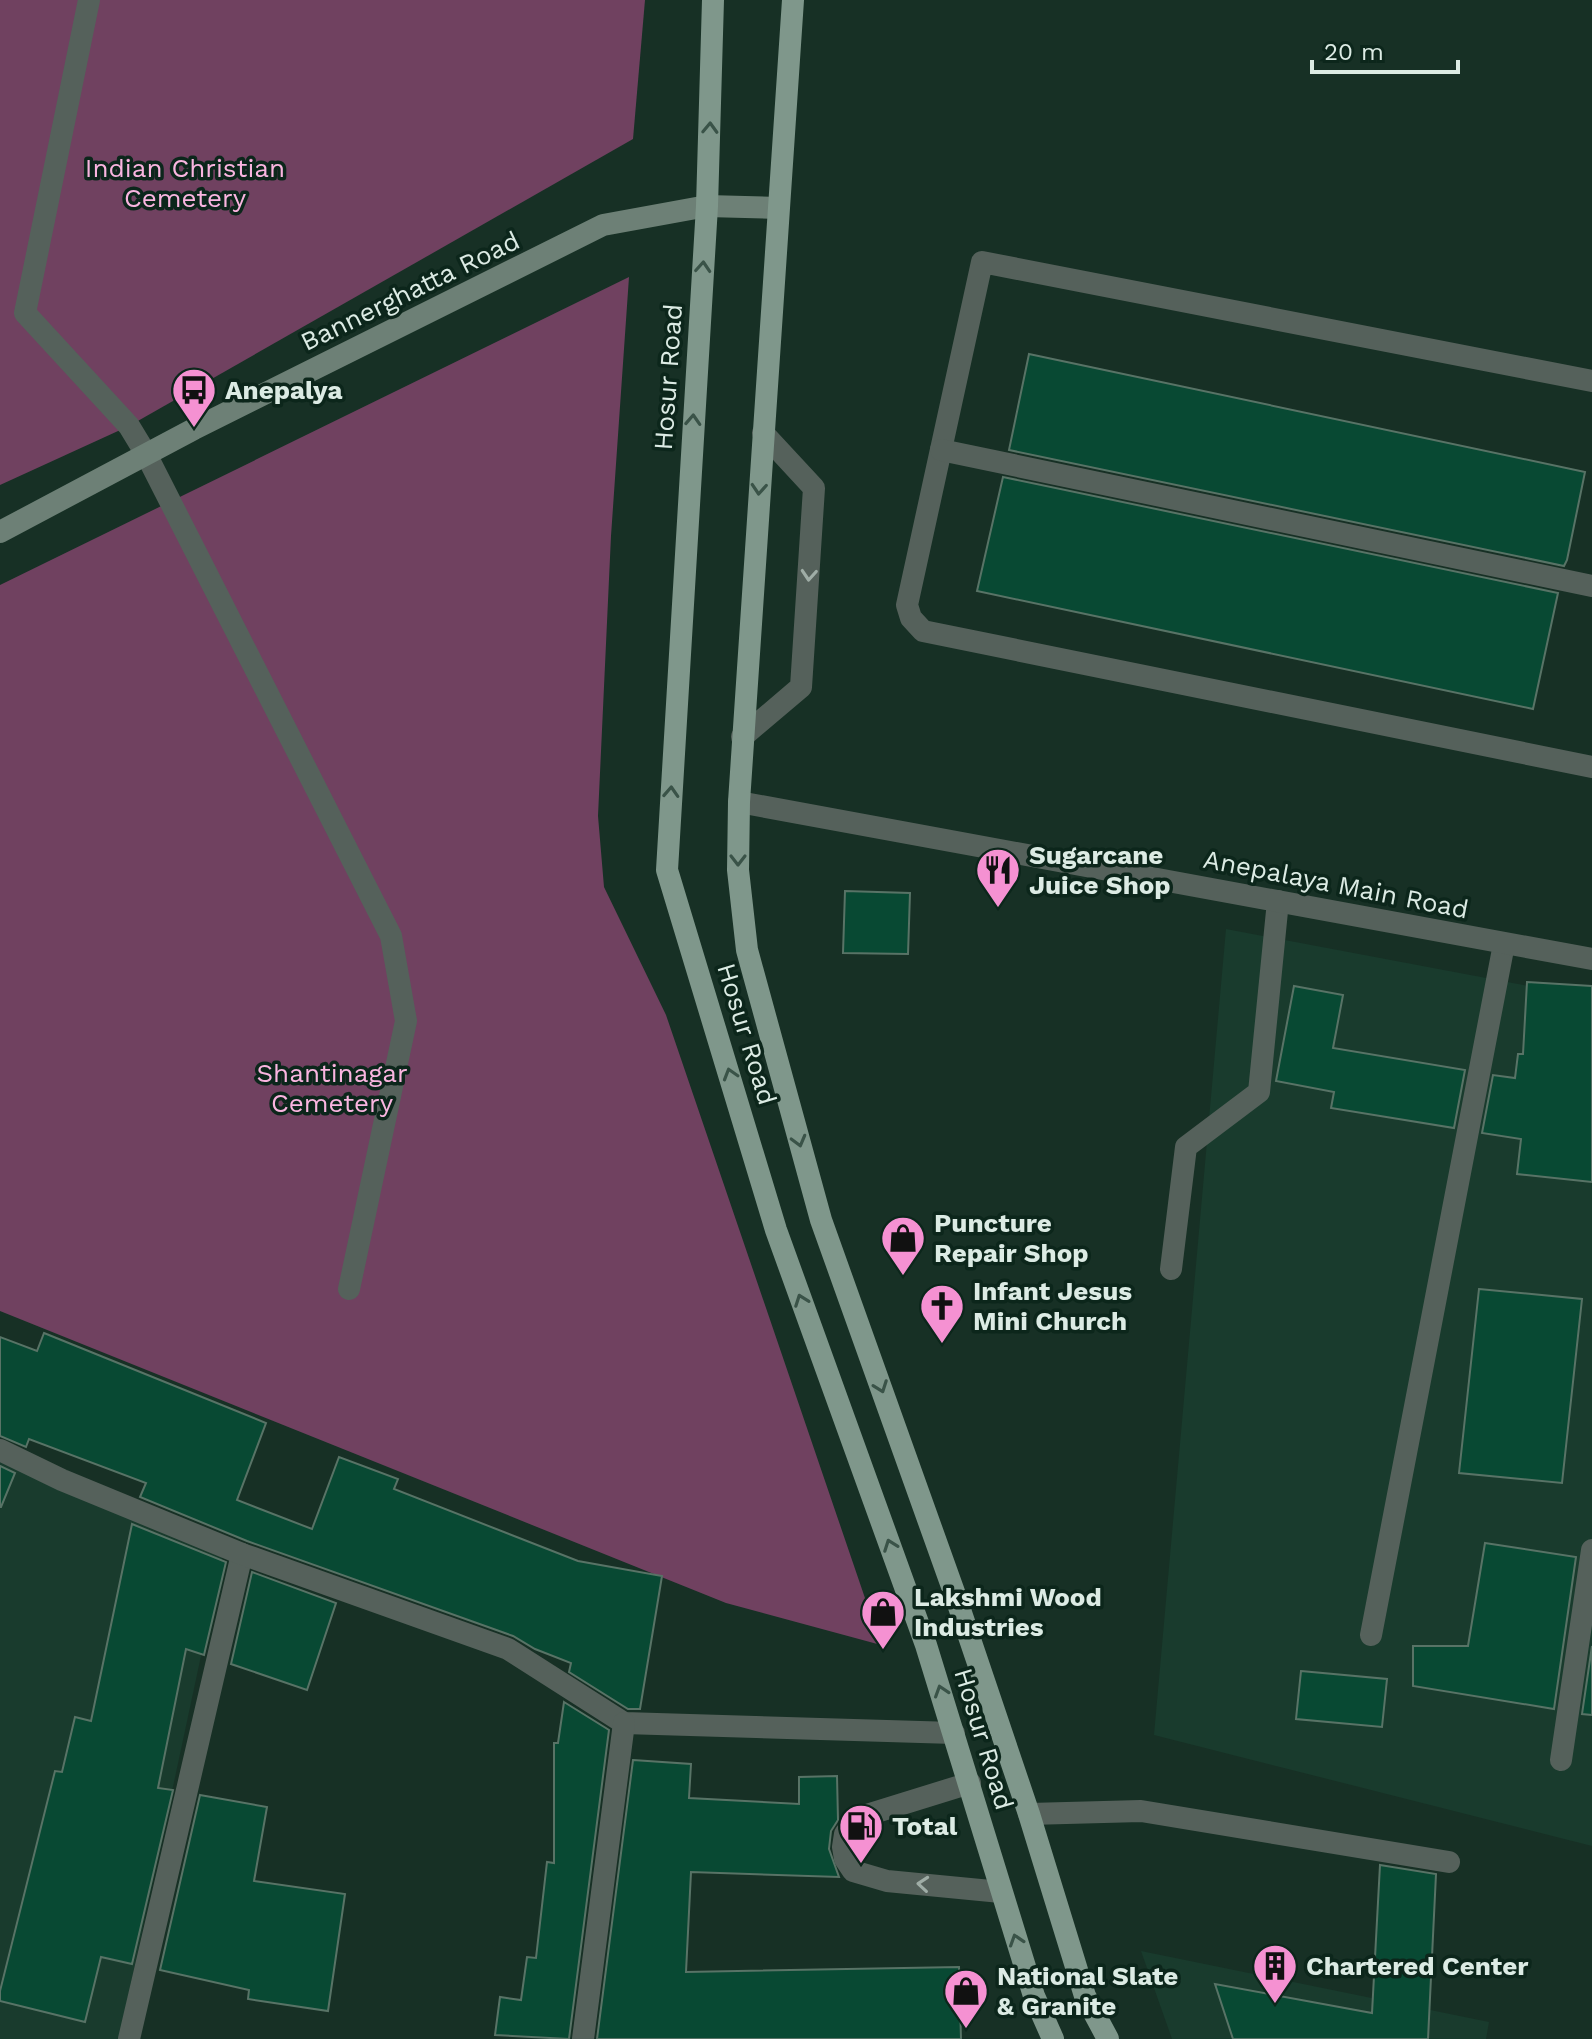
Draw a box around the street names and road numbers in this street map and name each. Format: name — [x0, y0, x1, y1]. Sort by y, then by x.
street label: Bannerghatta Road — [296, 225, 524, 357]
street label: Hosur Road — [648, 303, 688, 451]
street label: Anepalaya Main Road — [1201, 844, 1471, 924]
street label: Hosur Road — [711, 960, 783, 1108]
street label: Hosur Road — [948, 1665, 1020, 1813]

